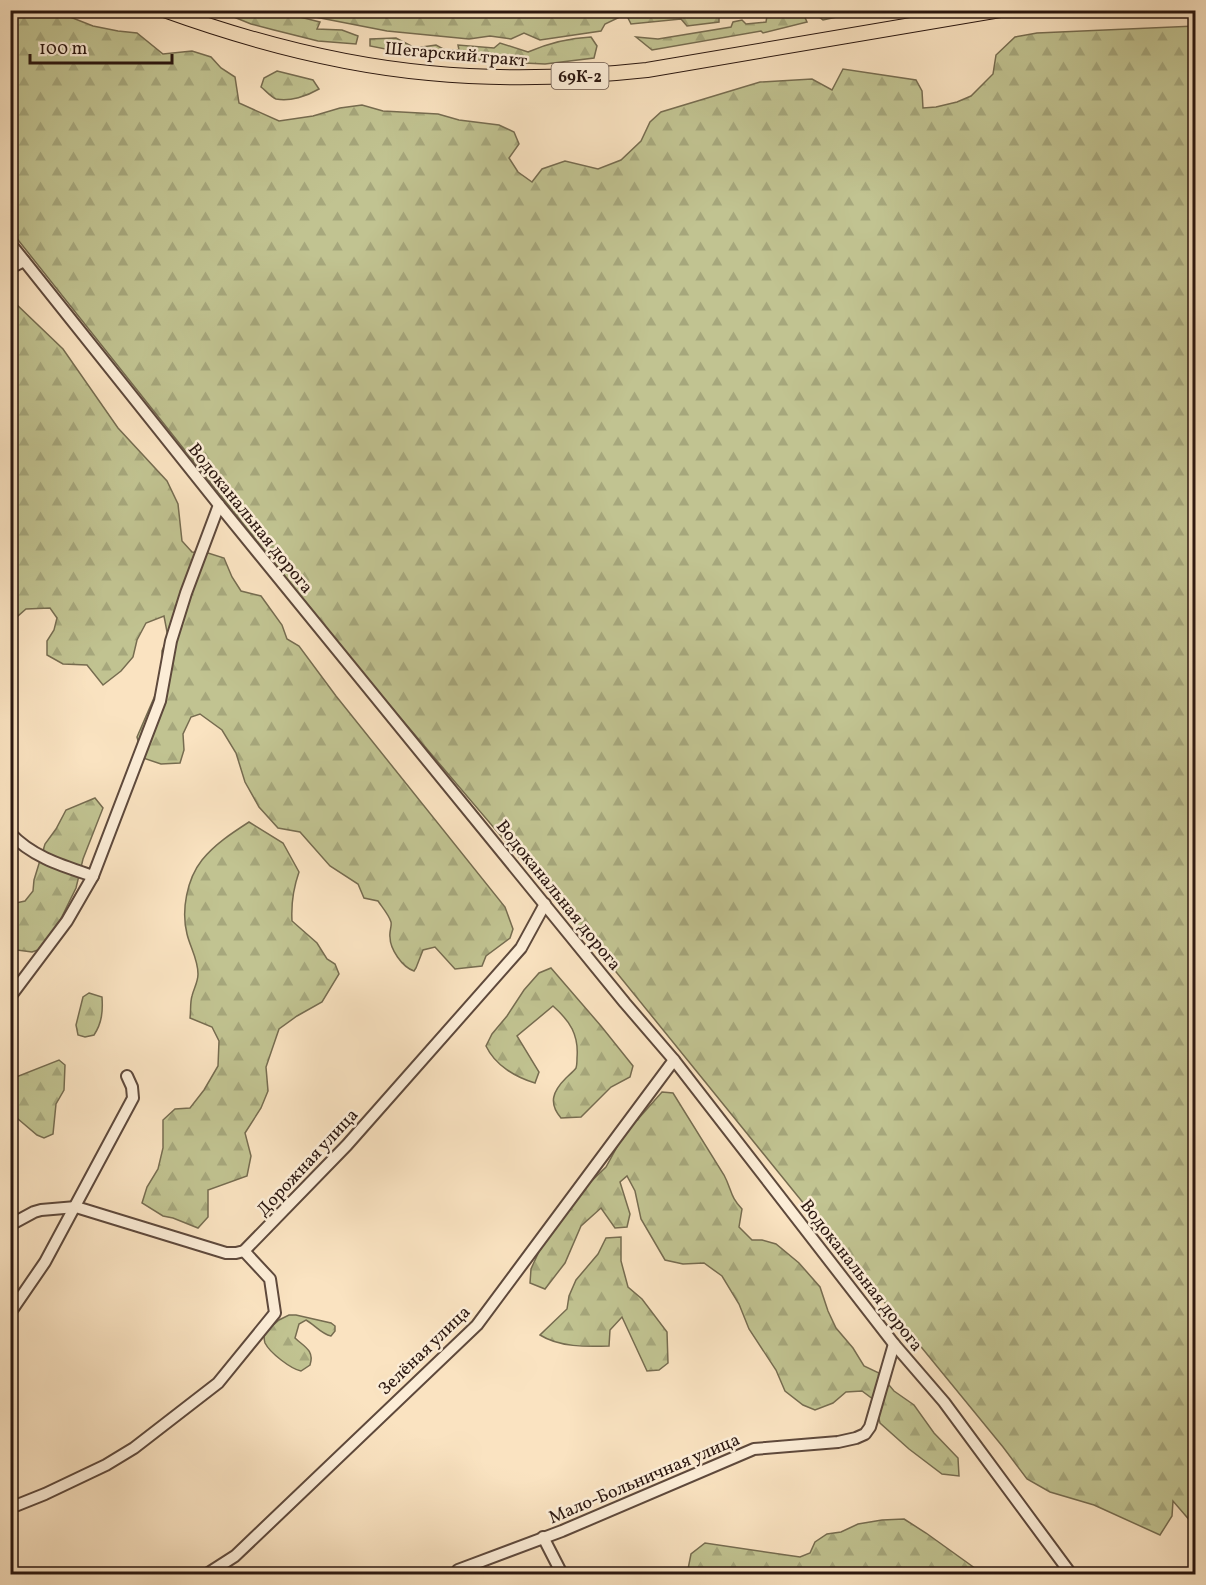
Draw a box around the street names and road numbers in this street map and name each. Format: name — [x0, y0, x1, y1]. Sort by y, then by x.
street label: Шегарский тракт — [384, 37, 528, 74]
road number: 69К-2 — [552, 63, 608, 89]
street label: Водоканальная дорога — [181, 438, 318, 599]
street label: Водоканальная дорога — [489, 815, 626, 976]
street label: Дорожная улица — [252, 1104, 365, 1222]
street label: Водоканальная дорога — [793, 1195, 928, 1357]
street label: Зелёная улица — [373, 1301, 477, 1402]
street label: Мало-Больничная улица — [545, 1428, 744, 1531]

